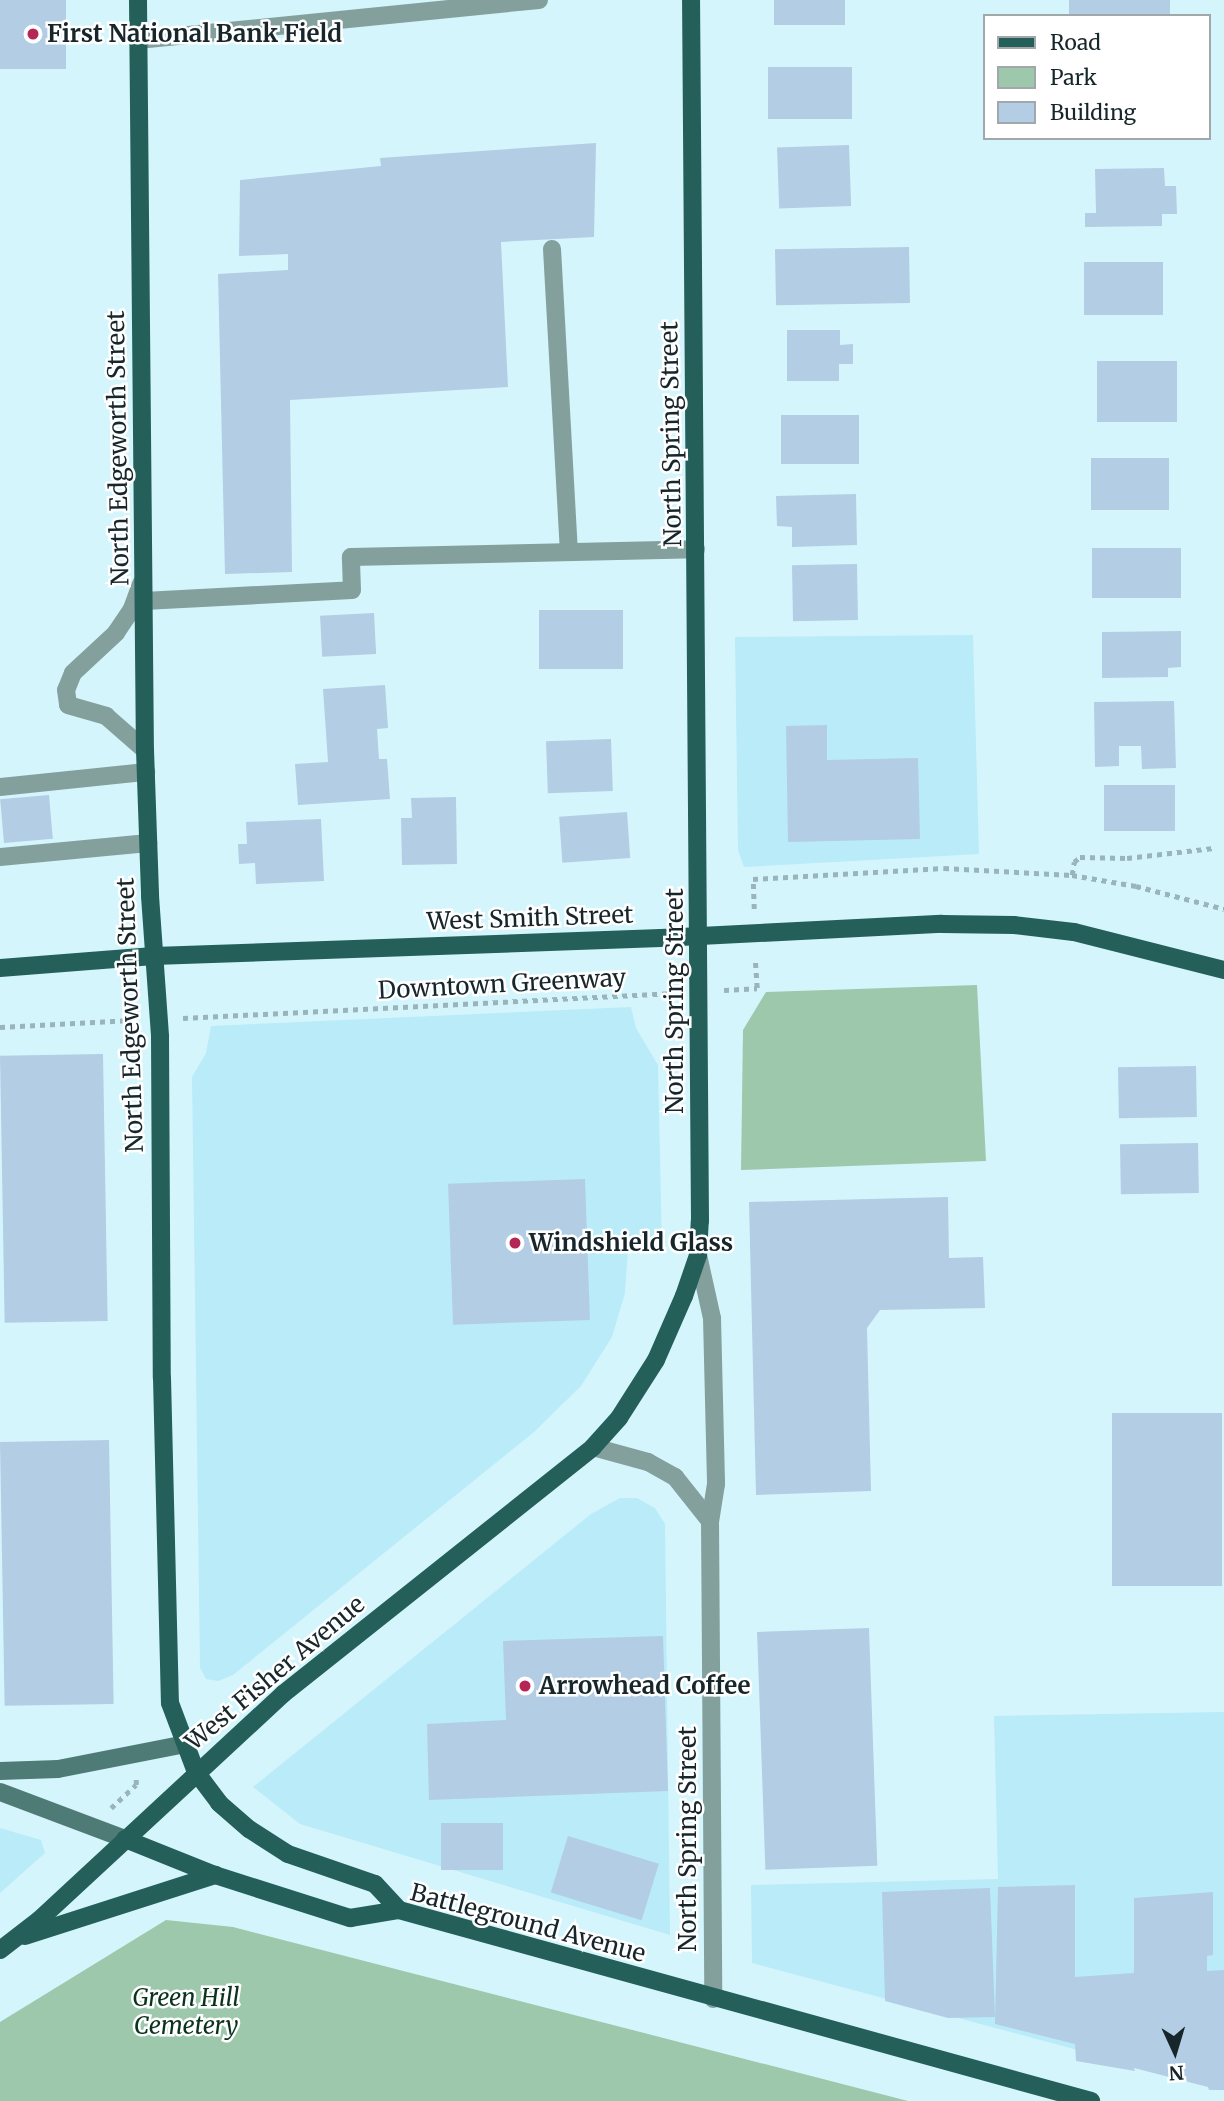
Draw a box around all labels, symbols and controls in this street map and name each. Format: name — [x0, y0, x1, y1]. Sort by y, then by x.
legend — [982, 14, 1210, 140]
place label: First National Bank Field — [47, 20, 342, 48]
marker: First National Bank Field — [25, 26, 41, 42]
text: Road — [1050, 29, 1101, 56]
text: Park — [1050, 64, 1097, 91]
text: Building — [1050, 99, 1136, 126]
street label: North Edgeworth Street — [101, 310, 135, 586]
street label: North Spring Street — [655, 321, 687, 547]
street label: North Edgeworth Street — [111, 877, 149, 1153]
street label: North Spring Street — [661, 888, 689, 1114]
street label: West Smith Street — [426, 900, 634, 936]
street label: Downtown Greenway — [377, 963, 627, 1005]
place label: Windshield Glass — [529, 1229, 733, 1257]
marker: Windshield Glass — [507, 1235, 523, 1251]
street label: West Fisher Avenue — [180, 1590, 370, 1756]
place label: Arrowhead Coffee — [539, 1672, 751, 1700]
marker: Arrowhead Coffee — [517, 1678, 533, 1694]
street label: North Spring Street — [674, 1726, 702, 1952]
street label: Battleground Avenue — [407, 1878, 649, 1968]
park label: Green Hill Cemetery — [132, 1984, 240, 2040]
north arrow — [1140, 2017, 1210, 2087]
text: N — [1168, 2060, 1185, 2085]

